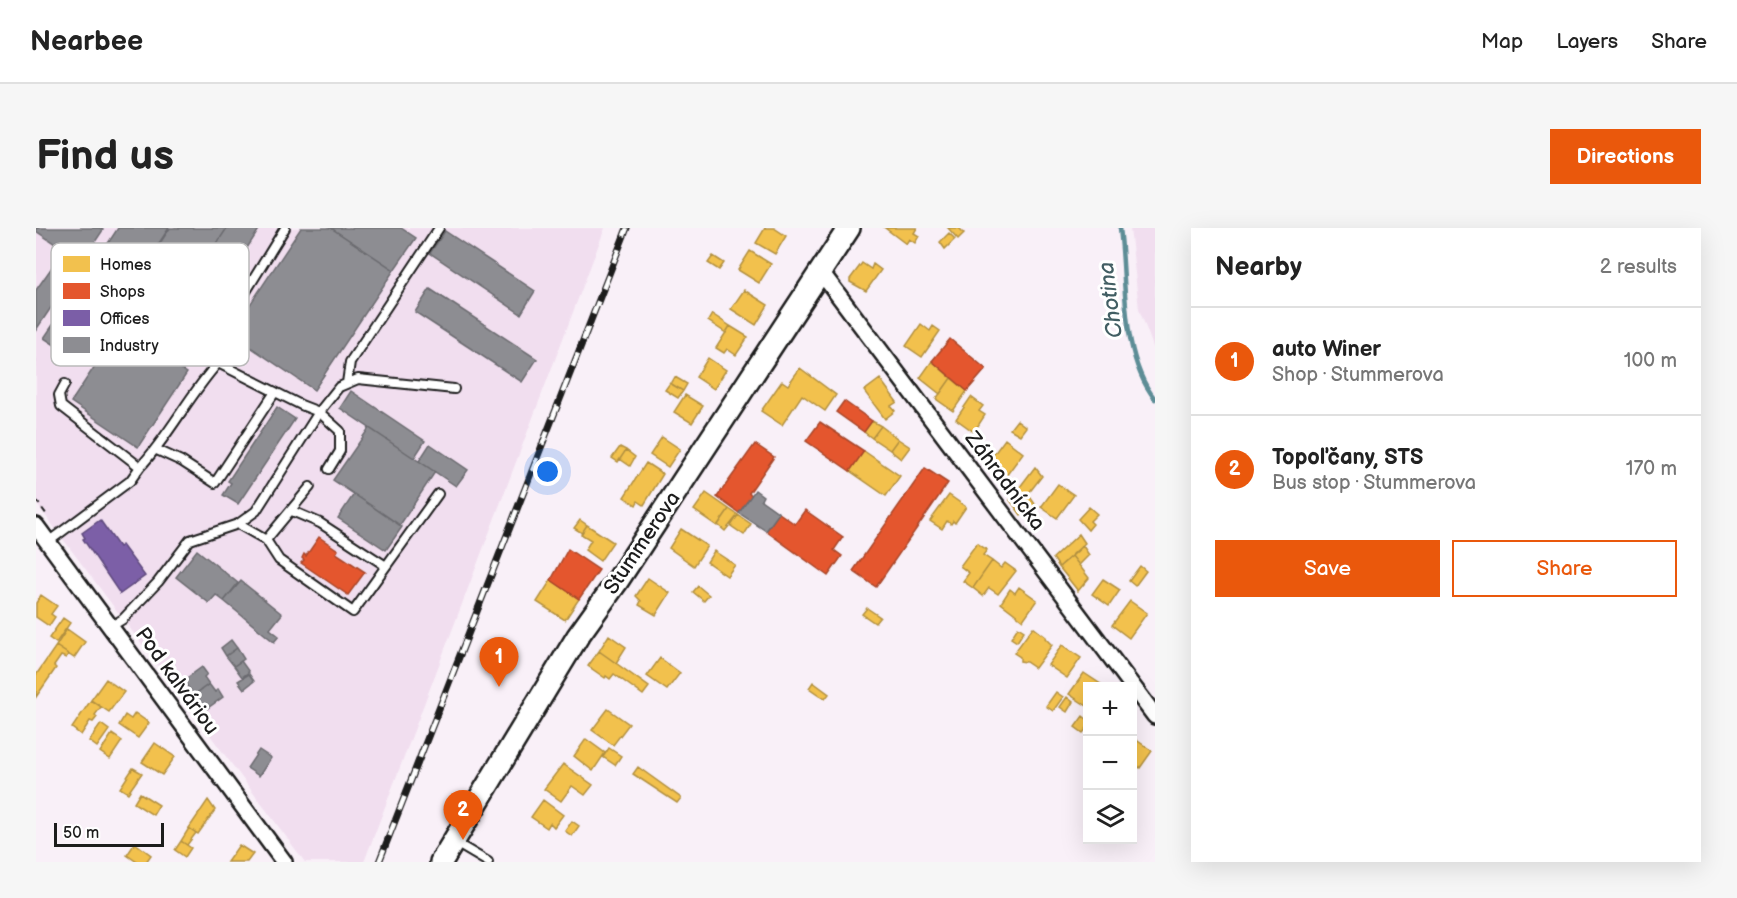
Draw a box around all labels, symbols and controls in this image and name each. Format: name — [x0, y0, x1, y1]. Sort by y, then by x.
text: Nearbee — [30, 25, 143, 58]
text: Map — [1481, 29, 1523, 54]
text: Layers — [1556, 29, 1618, 54]
text: Share — [1651, 29, 1707, 54]
button: Directions — [1550, 129, 1701, 184]
text: Find us — [36, 131, 174, 182]
legend — [51, 243, 249, 366]
text: Nearby — [1215, 252, 1302, 283]
text: 2 results — [1600, 255, 1677, 279]
text: Homes — [100, 256, 152, 275]
water label: Chotina — [1093, 260, 1129, 340]
text: Shops — [100, 283, 145, 302]
text: Offices — [100, 310, 150, 329]
text: auto Winer — [1272, 336, 1381, 363]
text: Industry — [100, 337, 159, 356]
text: 1 — [1230, 349, 1239, 373]
text: 100 m — [1624, 349, 1677, 373]
text: Shop · Stummerova — [1272, 363, 1444, 387]
street label: Záhradnícka — [959, 426, 1050, 535]
text: Topoľčany, STS — [1272, 444, 1423, 471]
your location — [533, 457, 562, 486]
text: 2 — [1229, 457, 1240, 481]
text: 170 m — [1626, 457, 1677, 481]
text: Bus stop · Stummerova — [1272, 471, 1476, 495]
street label: Stummerova — [598, 487, 686, 599]
button: Save — [1215, 540, 1440, 597]
button: Share — [1452, 540, 1677, 597]
street label: Pod kalváriou — [130, 623, 224, 739]
pin: 1 — [480, 638, 518, 687]
map controls — [1083, 682, 1137, 844]
button: + — [1083, 682, 1137, 736]
button: − — [1083, 736, 1137, 790]
pin: 2 — [444, 790, 482, 840]
button: layers — [1083, 790, 1137, 844]
scale bar — [54, 820, 164, 848]
text: 50 m — [63, 824, 99, 843]

